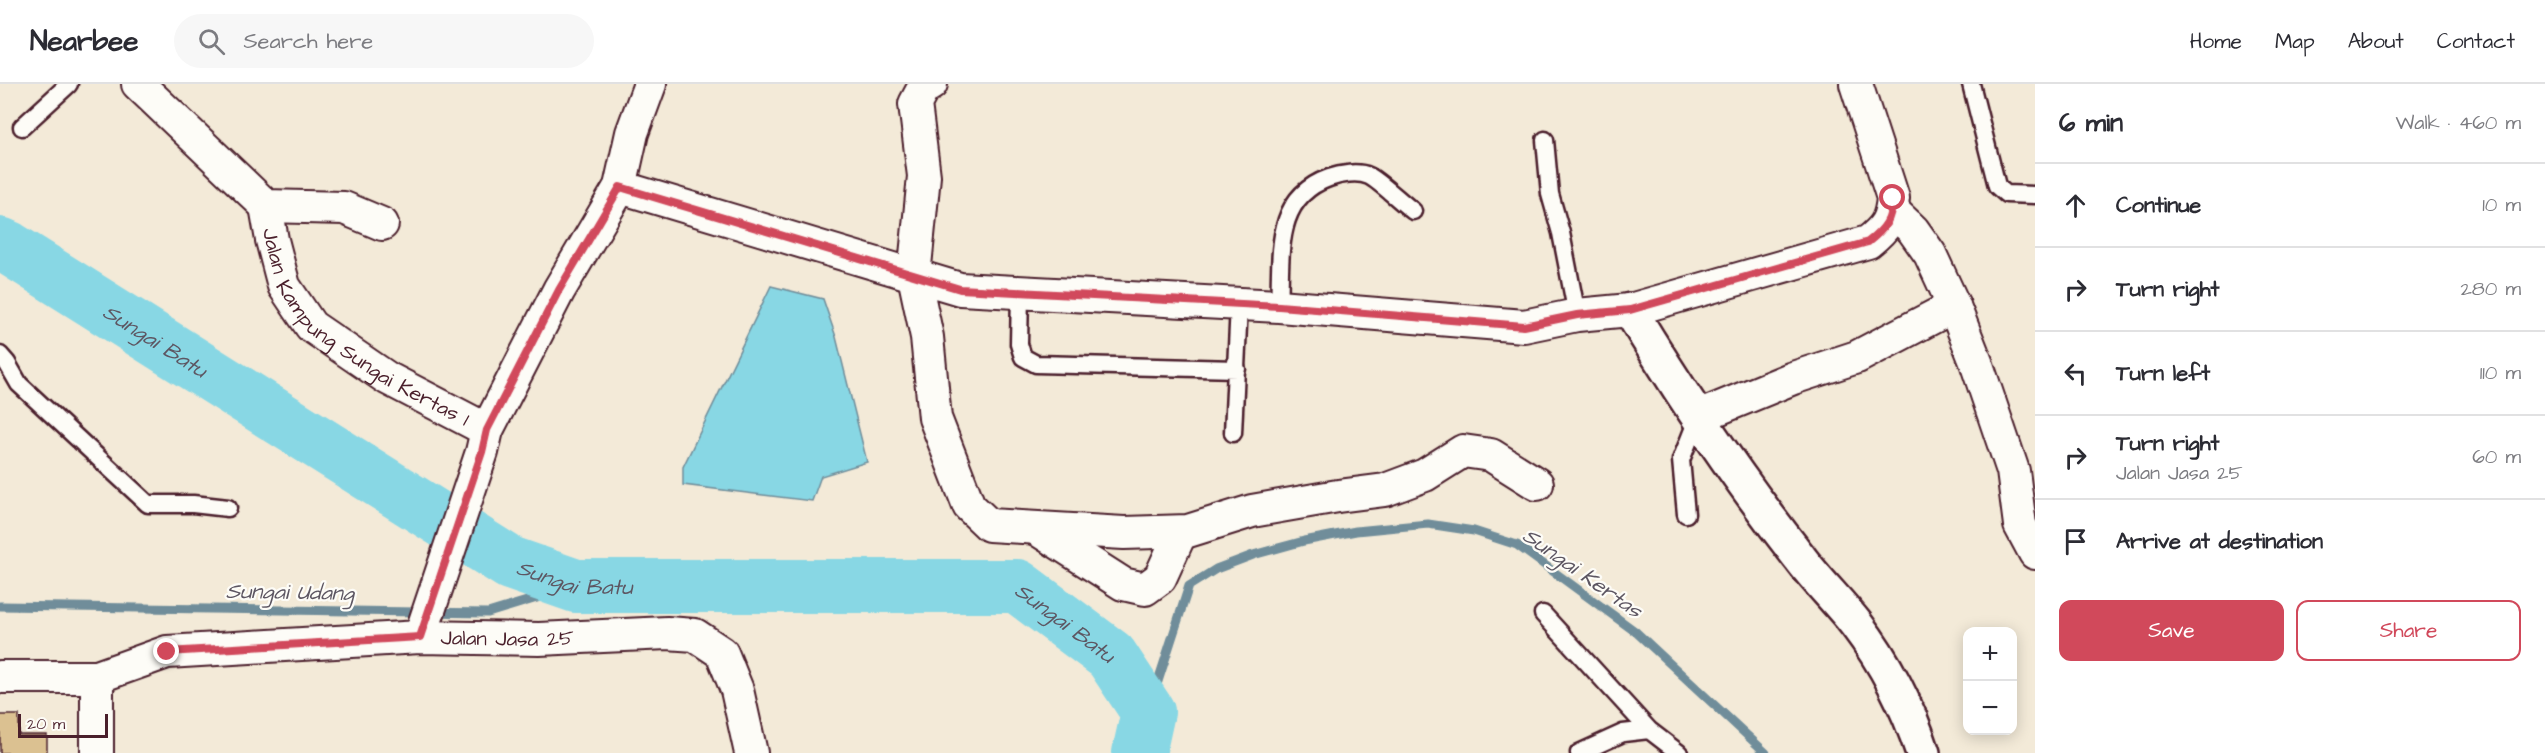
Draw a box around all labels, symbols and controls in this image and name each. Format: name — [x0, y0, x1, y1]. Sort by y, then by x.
search box — [174, 14, 594, 68]
text: Nearbee — [30, 22, 138, 61]
icon: search — [195, 25, 228, 58]
text: Search here — [243, 26, 373, 57]
text: Home — [2190, 27, 2242, 56]
text: Map — [2275, 27, 2315, 56]
text: About — [2348, 27, 2404, 56]
text: Contact — [2437, 27, 2515, 56]
text: 6 min — [2059, 105, 2123, 141]
text: Walk · 460 m — [2395, 109, 2521, 137]
route start — [1879, 184, 1905, 210]
icon: ahead — [2059, 189, 2092, 222]
text: Continue — [2116, 190, 2201, 221]
text: 10 m — [2482, 191, 2521, 219]
street label: Jalan Kampung Sungai Kertas 1 — [255, 226, 475, 433]
icon: right — [2059, 273, 2092, 306]
text: Turn right — [2116, 274, 2219, 305]
text: 280 m — [2460, 275, 2521, 303]
water label: Sungai Batu — [97, 297, 215, 387]
icon: left — [2059, 357, 2092, 390]
text: Turn left — [2116, 358, 2210, 389]
text: 110 m — [2480, 359, 2521, 387]
text: Turn right — [2116, 428, 2219, 459]
icon: right — [2059, 441, 2092, 474]
text: 60 m — [2472, 443, 2521, 471]
text: Jalan Jasa 25 — [2116, 459, 2243, 487]
water label: Sungai Kertas — [1516, 521, 1649, 627]
icon: arrive — [2059, 525, 2092, 558]
text: Arrive at destination — [2116, 526, 2323, 557]
water label: Sungai Batu — [512, 553, 634, 603]
water label: Sungai Udang — [226, 576, 356, 610]
water label: Sungai Batu — [1008, 576, 1123, 672]
button: Save — [2059, 600, 2284, 661]
button: Share — [2296, 600, 2521, 661]
street label: Jalan Jasa 25 — [440, 623, 575, 654]
map controls — [1963, 627, 2017, 735]
button: + — [1963, 627, 2017, 681]
route end — [153, 638, 179, 664]
button: − — [1963, 681, 2017, 735]
scale bar — [18, 711, 108, 738]
text: 20 m — [27, 713, 65, 735]

